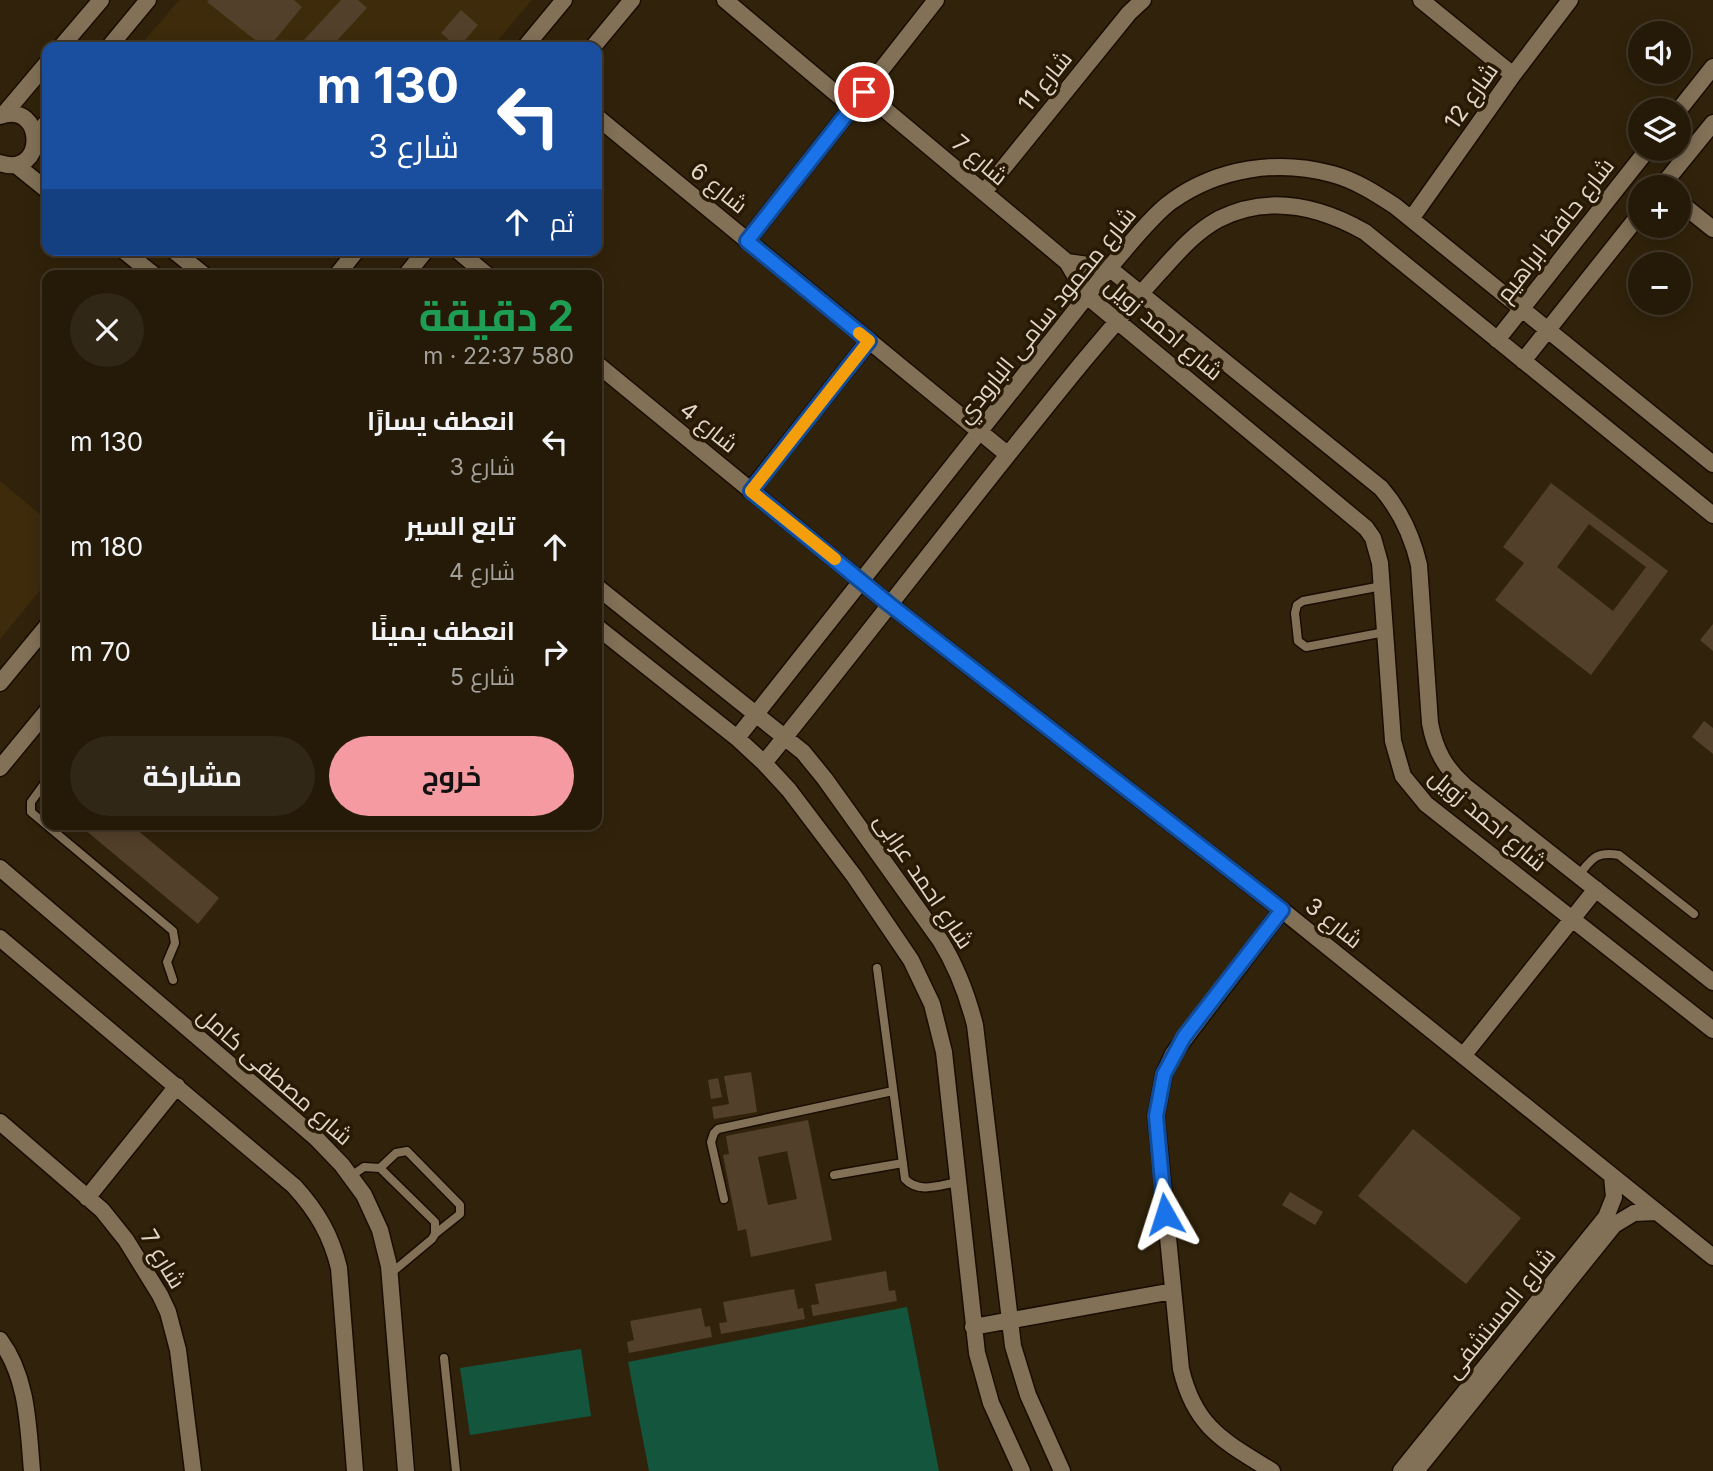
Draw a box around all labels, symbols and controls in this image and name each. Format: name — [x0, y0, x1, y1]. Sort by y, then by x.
map controls — [1628, 21, 1691, 315]
button: sound — [1628, 21, 1691, 84]
street label: شارع 11 — [1012, 45, 1079, 118]
text: 130 m — [317, 56, 459, 115]
street label: شارع 12 — [1438, 57, 1505, 136]
pin — [834, 62, 894, 122]
icon: left — [483, 70, 574, 161]
icon: arrive — [845, 73, 883, 111]
button: layers — [1628, 98, 1691, 161]
text: شارع 3 — [368, 127, 459, 166]
street label: شارع 7 — [945, 129, 1014, 193]
street label: شارع حافظ ابراهيم — [1490, 152, 1621, 309]
street label: شارع 6 — [684, 157, 753, 221]
button: + — [1628, 175, 1691, 238]
street label: شارع محمود سامى البارودي — [950, 201, 1145, 431]
icon: ahead — [498, 203, 536, 241]
text: ثم — [550, 207, 574, 238]
button: − — [1628, 252, 1691, 315]
street label: شارع احمد زويل — [1098, 272, 1229, 388]
text: 2 دقيقة — [419, 290, 574, 341]
button: close — [70, 293, 144, 367]
text: 580 m · 22:37 — [423, 342, 574, 370]
street label: شارع 4 — [673, 395, 743, 460]
text: انعطف يسارًا — [367, 405, 515, 436]
icon: left — [536, 423, 574, 461]
text: 130 m — [70, 426, 143, 457]
text: شارع 3 — [450, 453, 515, 481]
text: تابع السير — [405, 510, 515, 541]
icon: ahead — [536, 528, 574, 566]
text: 180 m — [70, 531, 143, 562]
text: شارع 4 — [449, 558, 515, 586]
text: انعطف يمينًا — [370, 615, 515, 646]
icon: right — [536, 633, 574, 671]
text: 70 m — [70, 636, 131, 667]
text: شارع 5 — [450, 663, 515, 691]
button: مشاركة — [70, 736, 315, 816]
button: خروج — [329, 736, 574, 816]
street label: شارع احمد زويل — [1422, 763, 1553, 879]
street label: شارع احمد عرابى — [867, 808, 980, 955]
street label: شارع 3 — [1299, 892, 1368, 956]
street label: شارع مصطفى كامل — [190, 1001, 358, 1152]
position arrow — [1128, 1177, 1202, 1251]
street label: شارع 7 — [133, 1224, 191, 1295]
street label: شارع المستشفى — [1439, 1242, 1563, 1385]

